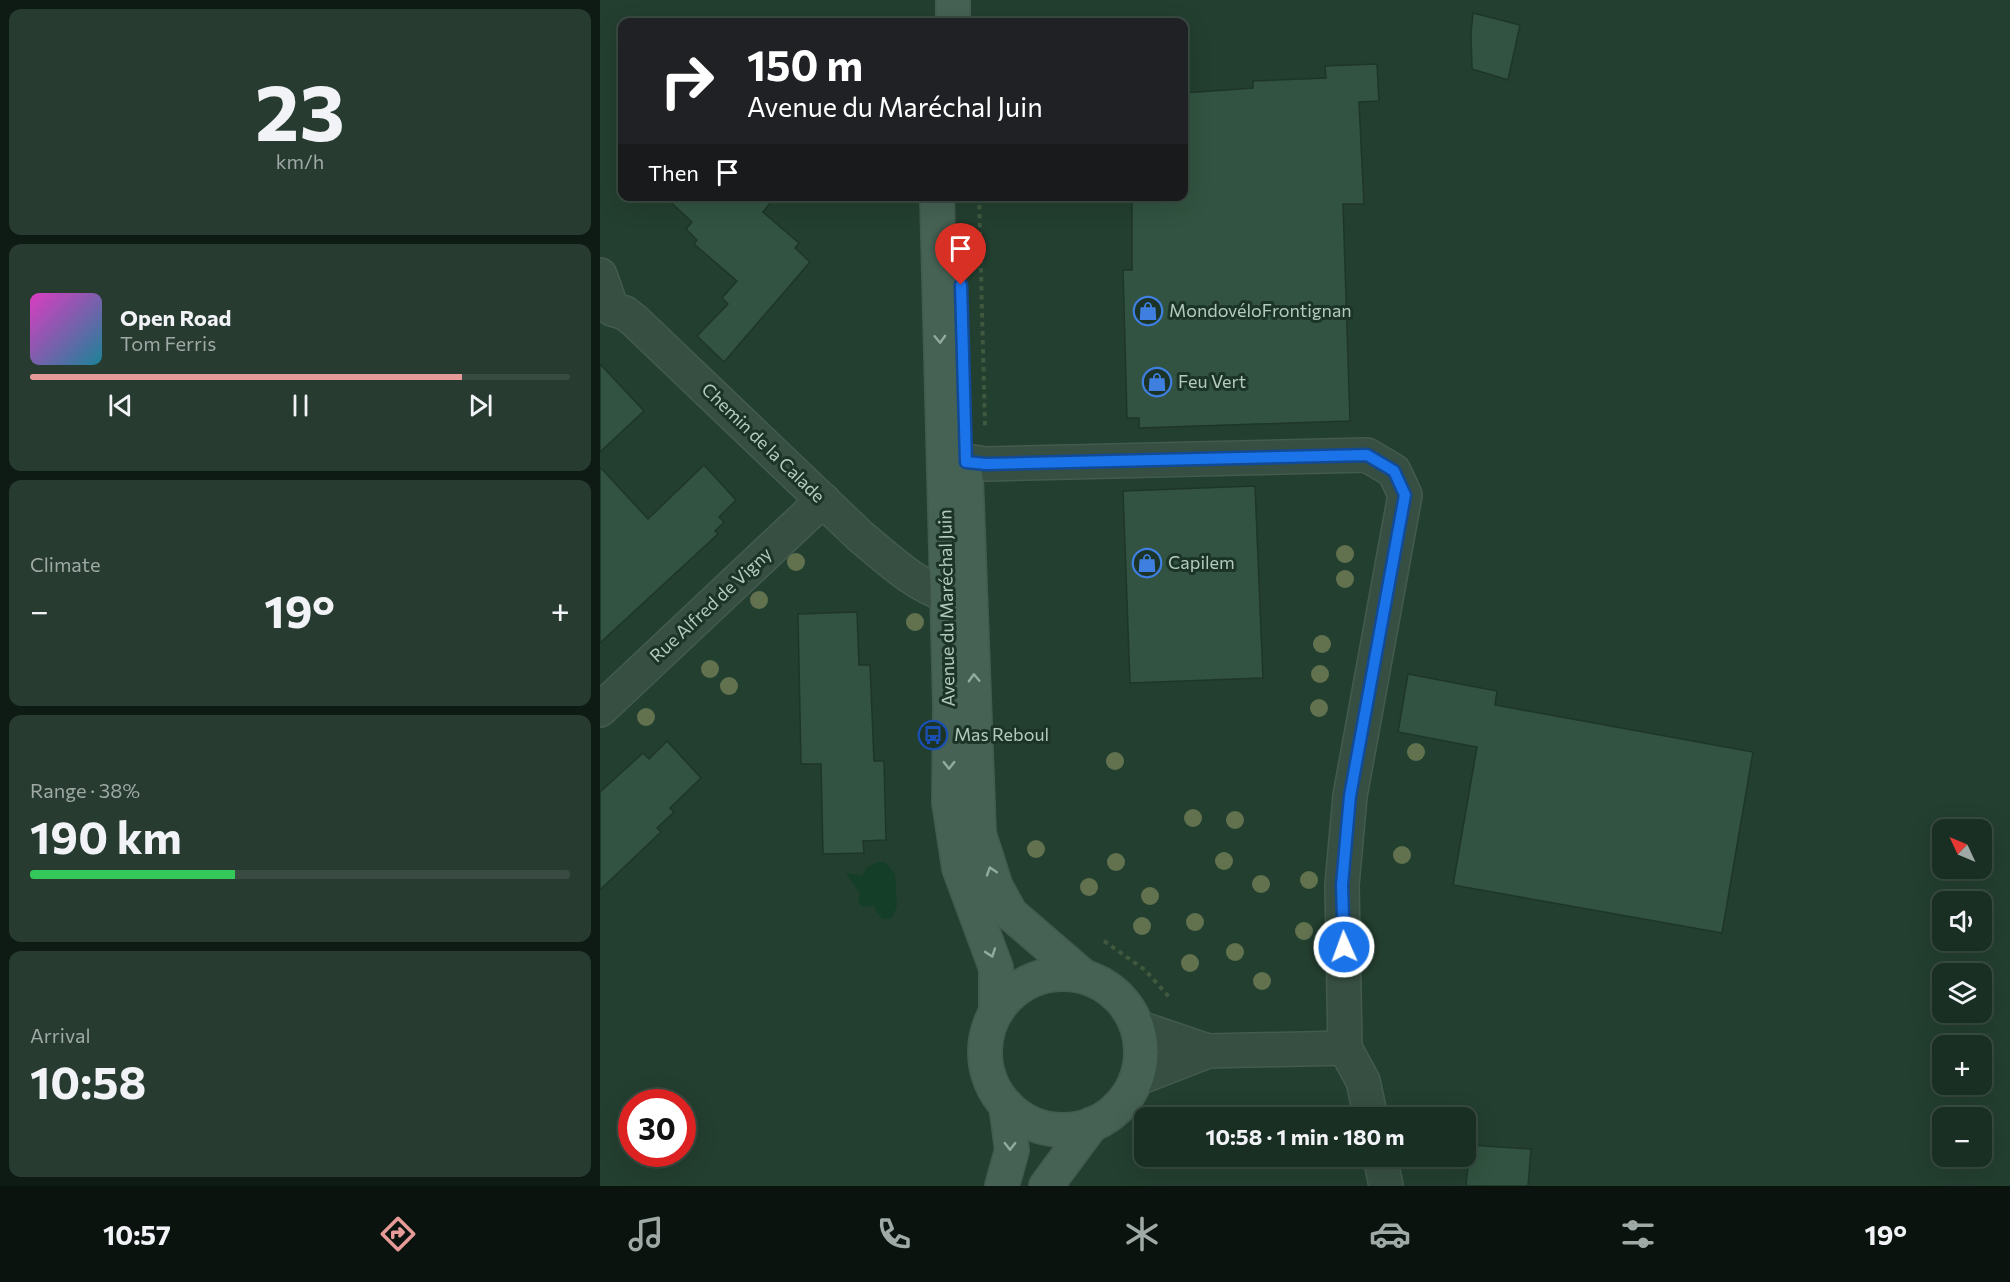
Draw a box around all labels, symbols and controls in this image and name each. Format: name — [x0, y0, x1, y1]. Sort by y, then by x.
text: 150 m — [747, 38, 863, 90]
icon: right — [648, 42, 726, 120]
text: 23 — [255, 62, 345, 157]
text: Avenue du Maréchal Juin — [747, 90, 1043, 123]
text: km/h — [276, 149, 324, 173]
icon: arrive — [711, 156, 744, 189]
text: Then — [648, 159, 699, 186]
pin — [935, 223, 986, 285]
icon: arrive — [944, 232, 977, 265]
shop icon: MondovéloFrontignan — [1132, 295, 1164, 327]
place label: MondovéloFrontignan — [1169, 299, 1352, 321]
text: Open Road — [120, 304, 231, 331]
text: Tom Ferris — [120, 331, 216, 355]
one-way arrow — [934, 334, 947, 343]
shop icon: Feu Vert — [1141, 366, 1173, 398]
place label: Feu Vert — [1178, 370, 1246, 392]
street label: Chemin de la Calade — [698, 378, 830, 507]
icon: previous — [104, 389, 137, 422]
icon: pause — [284, 389, 317, 422]
icon: next — [464, 389, 497, 422]
street label: Avenue du Maréchal Juin — [933, 509, 959, 707]
street label: Rue Alfred de Vigny — [645, 542, 776, 666]
shop icon: Capilem — [1131, 547, 1163, 579]
place label: Capilem — [1168, 551, 1235, 573]
text: Climate — [30, 552, 100, 576]
text: 19° — [264, 582, 335, 637]
text: − — [30, 589, 49, 630]
text: + — [551, 589, 570, 630]
one-way arrow — [968, 673, 980, 682]
bus stop icon: Mas Reboul — [917, 719, 949, 751]
place label: Mas Reboul — [954, 723, 1049, 745]
one-way arrow — [943, 760, 955, 769]
text: Range · 38% — [30, 778, 140, 802]
text: 190 km — [30, 808, 182, 863]
north arrow — [1932, 819, 1992, 879]
map controls — [1932, 819, 1992, 1167]
one-way arrow — [986, 866, 998, 877]
button: sound — [1932, 891, 1992, 951]
position arrow — [1312, 915, 1376, 979]
one-way arrow — [984, 947, 997, 958]
button: layers — [1932, 963, 1992, 1023]
text: Arrival — [30, 1023, 91, 1047]
button: + — [1932, 1035, 1992, 1095]
text: 10:58 — [30, 1053, 146, 1108]
speed limit sign: 30 — [618, 1089, 696, 1167]
button: − — [1932, 1107, 1992, 1167]
text: 10:58 · 1 min · 180 m — [1205, 1123, 1405, 1150]
one-way arrow — [1004, 1142, 1017, 1151]
icon: directions — [377, 1213, 419, 1255]
icon: music — [625, 1213, 667, 1255]
icon: phone — [873, 1213, 915, 1255]
icon: climate — [1121, 1213, 1163, 1255]
icon: car — [1369, 1213, 1411, 1255]
icon: filters — [1617, 1213, 1659, 1255]
text: 10:57 — [103, 1218, 171, 1251]
text: 19° — [1865, 1218, 1907, 1251]

